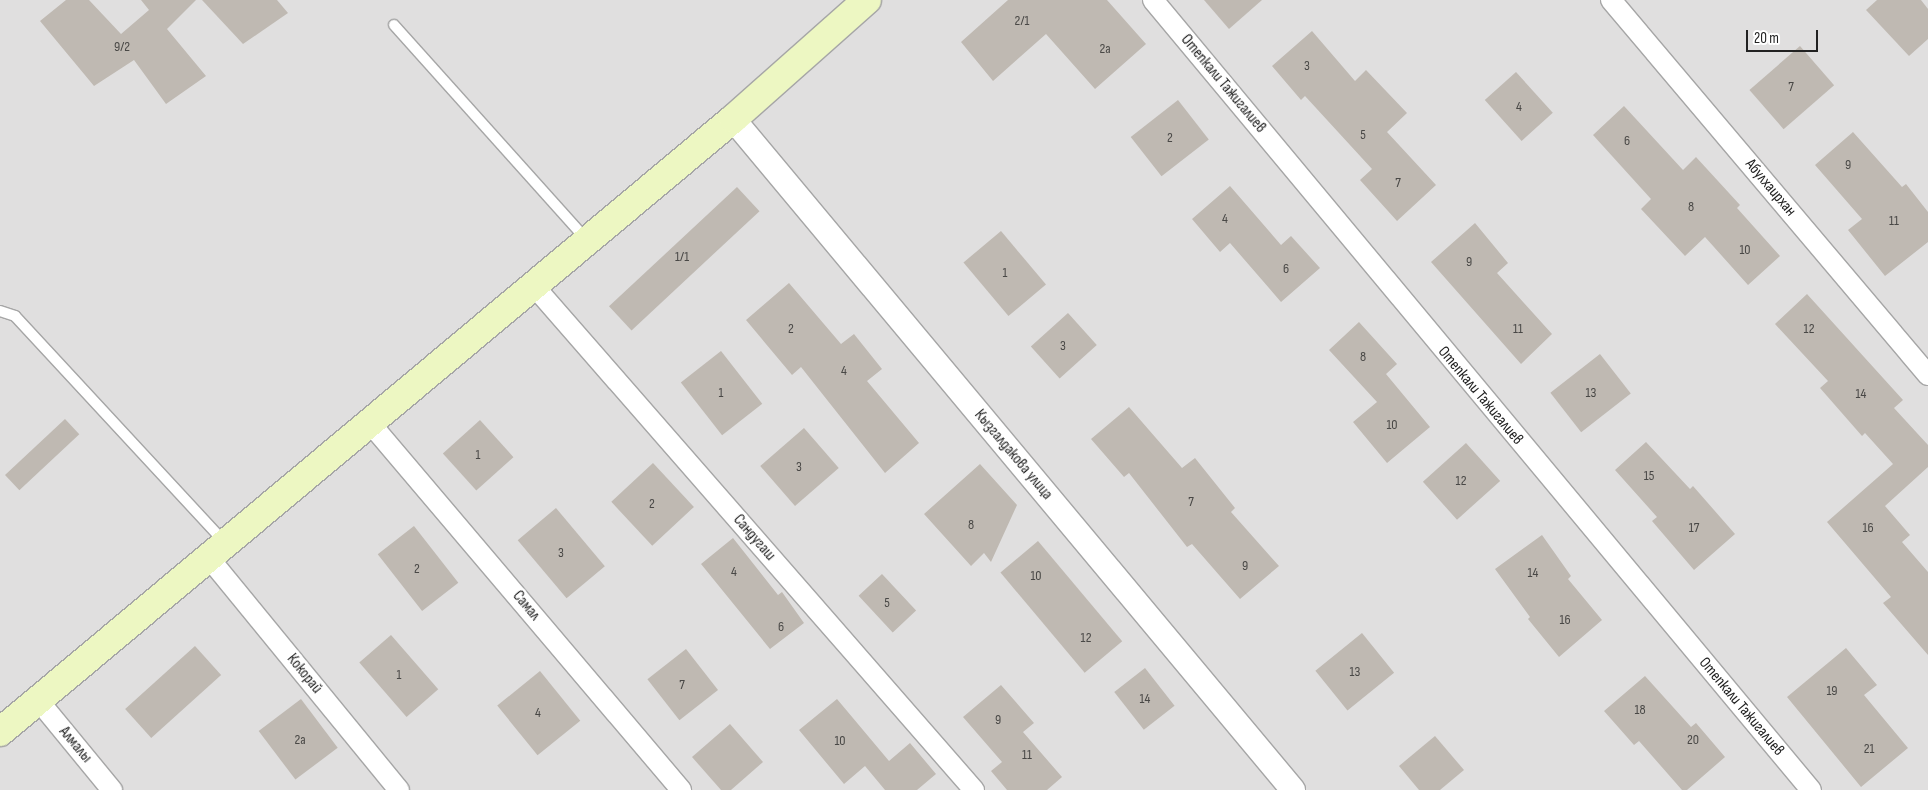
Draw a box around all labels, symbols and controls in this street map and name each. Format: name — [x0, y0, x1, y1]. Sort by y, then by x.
house number: 2/1 — [1014, 13, 1030, 29]
scale bar — [1748, 20, 1820, 52]
text: 20 m — [1754, 29, 1779, 48]
street label: Отепкали Тажигалиев — [1176, 31, 1270, 137]
house number: 9/2 — [114, 39, 130, 55]
house number: 2а — [1099, 41, 1111, 57]
house number: 3 — [1304, 58, 1310, 74]
house number: 7 — [1788, 79, 1794, 95]
house number: 4 — [1516, 99, 1522, 115]
house number: 5 — [1360, 127, 1366, 143]
house number: 2 — [1167, 130, 1173, 146]
house number: 6 — [1624, 133, 1630, 149]
street label: Абулхаирхан — [1740, 155, 1800, 221]
house number: 9 — [1845, 157, 1851, 173]
house number: 7 — [1395, 175, 1401, 191]
house number: 8 — [1688, 199, 1694, 215]
house number: 4 — [1222, 211, 1228, 227]
house number: 11 — [1889, 213, 1899, 229]
house number: 10 — [1739, 242, 1751, 258]
house number: 1/1 — [675, 249, 689, 265]
house number: 9 — [1466, 254, 1472, 270]
house number: 6 — [1283, 261, 1289, 277]
house number: 1 — [1003, 265, 1007, 281]
house number: 2 — [788, 321, 794, 337]
house number: 11 — [1513, 321, 1523, 337]
house number: 12 — [1804, 321, 1814, 337]
house number: 3 — [1060, 338, 1066, 354]
street label: Отепкали Тажигалиев — [1433, 343, 1527, 449]
house number: 8 — [1360, 349, 1366, 365]
house number: 4 — [841, 363, 847, 379]
house number: 1 — [719, 385, 723, 401]
house number: 13 — [1586, 385, 1596, 401]
house number: 14 — [1856, 386, 1866, 402]
street label: Кызгалдакова улица — [970, 406, 1056, 504]
house number: 10 — [1386, 417, 1398, 433]
house number: 1 — [476, 447, 480, 463]
house number: 3 — [796, 459, 802, 475]
house number: 15 — [1644, 468, 1654, 484]
house number: 12 — [1456, 473, 1466, 489]
house number: 7 — [1188, 494, 1194, 510]
house number: 2 — [649, 496, 655, 512]
street label: Сандугаш — [729, 511, 779, 565]
house number: 8 — [968, 517, 974, 533]
house number: 17 — [1689, 520, 1699, 536]
house number: 16 — [1862, 520, 1874, 536]
house number: 3 — [558, 545, 564, 561]
house number: 9 — [1242, 558, 1248, 574]
house number: 2 — [414, 561, 420, 577]
house number: 4 — [731, 564, 737, 580]
house number: 14 — [1528, 565, 1538, 581]
house number: 10 — [1030, 568, 1042, 584]
street label: Самал — [508, 587, 544, 625]
house number: 5 — [884, 595, 890, 611]
house number: 16 — [1559, 612, 1571, 628]
house number: 6 — [778, 619, 784, 635]
house number: 12 — [1081, 630, 1091, 646]
street label: Кокорай — [282, 650, 326, 698]
street label: Отепкали Тажигалиев — [1694, 654, 1788, 760]
house number: 13 — [1350, 664, 1360, 680]
house number: 1 — [397, 667, 401, 683]
house number: 7 — [679, 677, 685, 693]
house number: 19 — [1826, 683, 1838, 699]
house number: 14 — [1140, 691, 1150, 707]
house number: 18 — [1634, 702, 1646, 718]
house number: 4 — [535, 705, 541, 721]
house number: 9 — [995, 712, 1001, 728]
street label: Алмалы — [54, 723, 96, 767]
house number: 2а — [294, 732, 306, 748]
house number: 20 — [1687, 732, 1699, 748]
house number: 10 — [834, 733, 846, 749]
house number: 21 — [1864, 741, 1874, 757]
house number: 11 — [1022, 747, 1032, 763]

